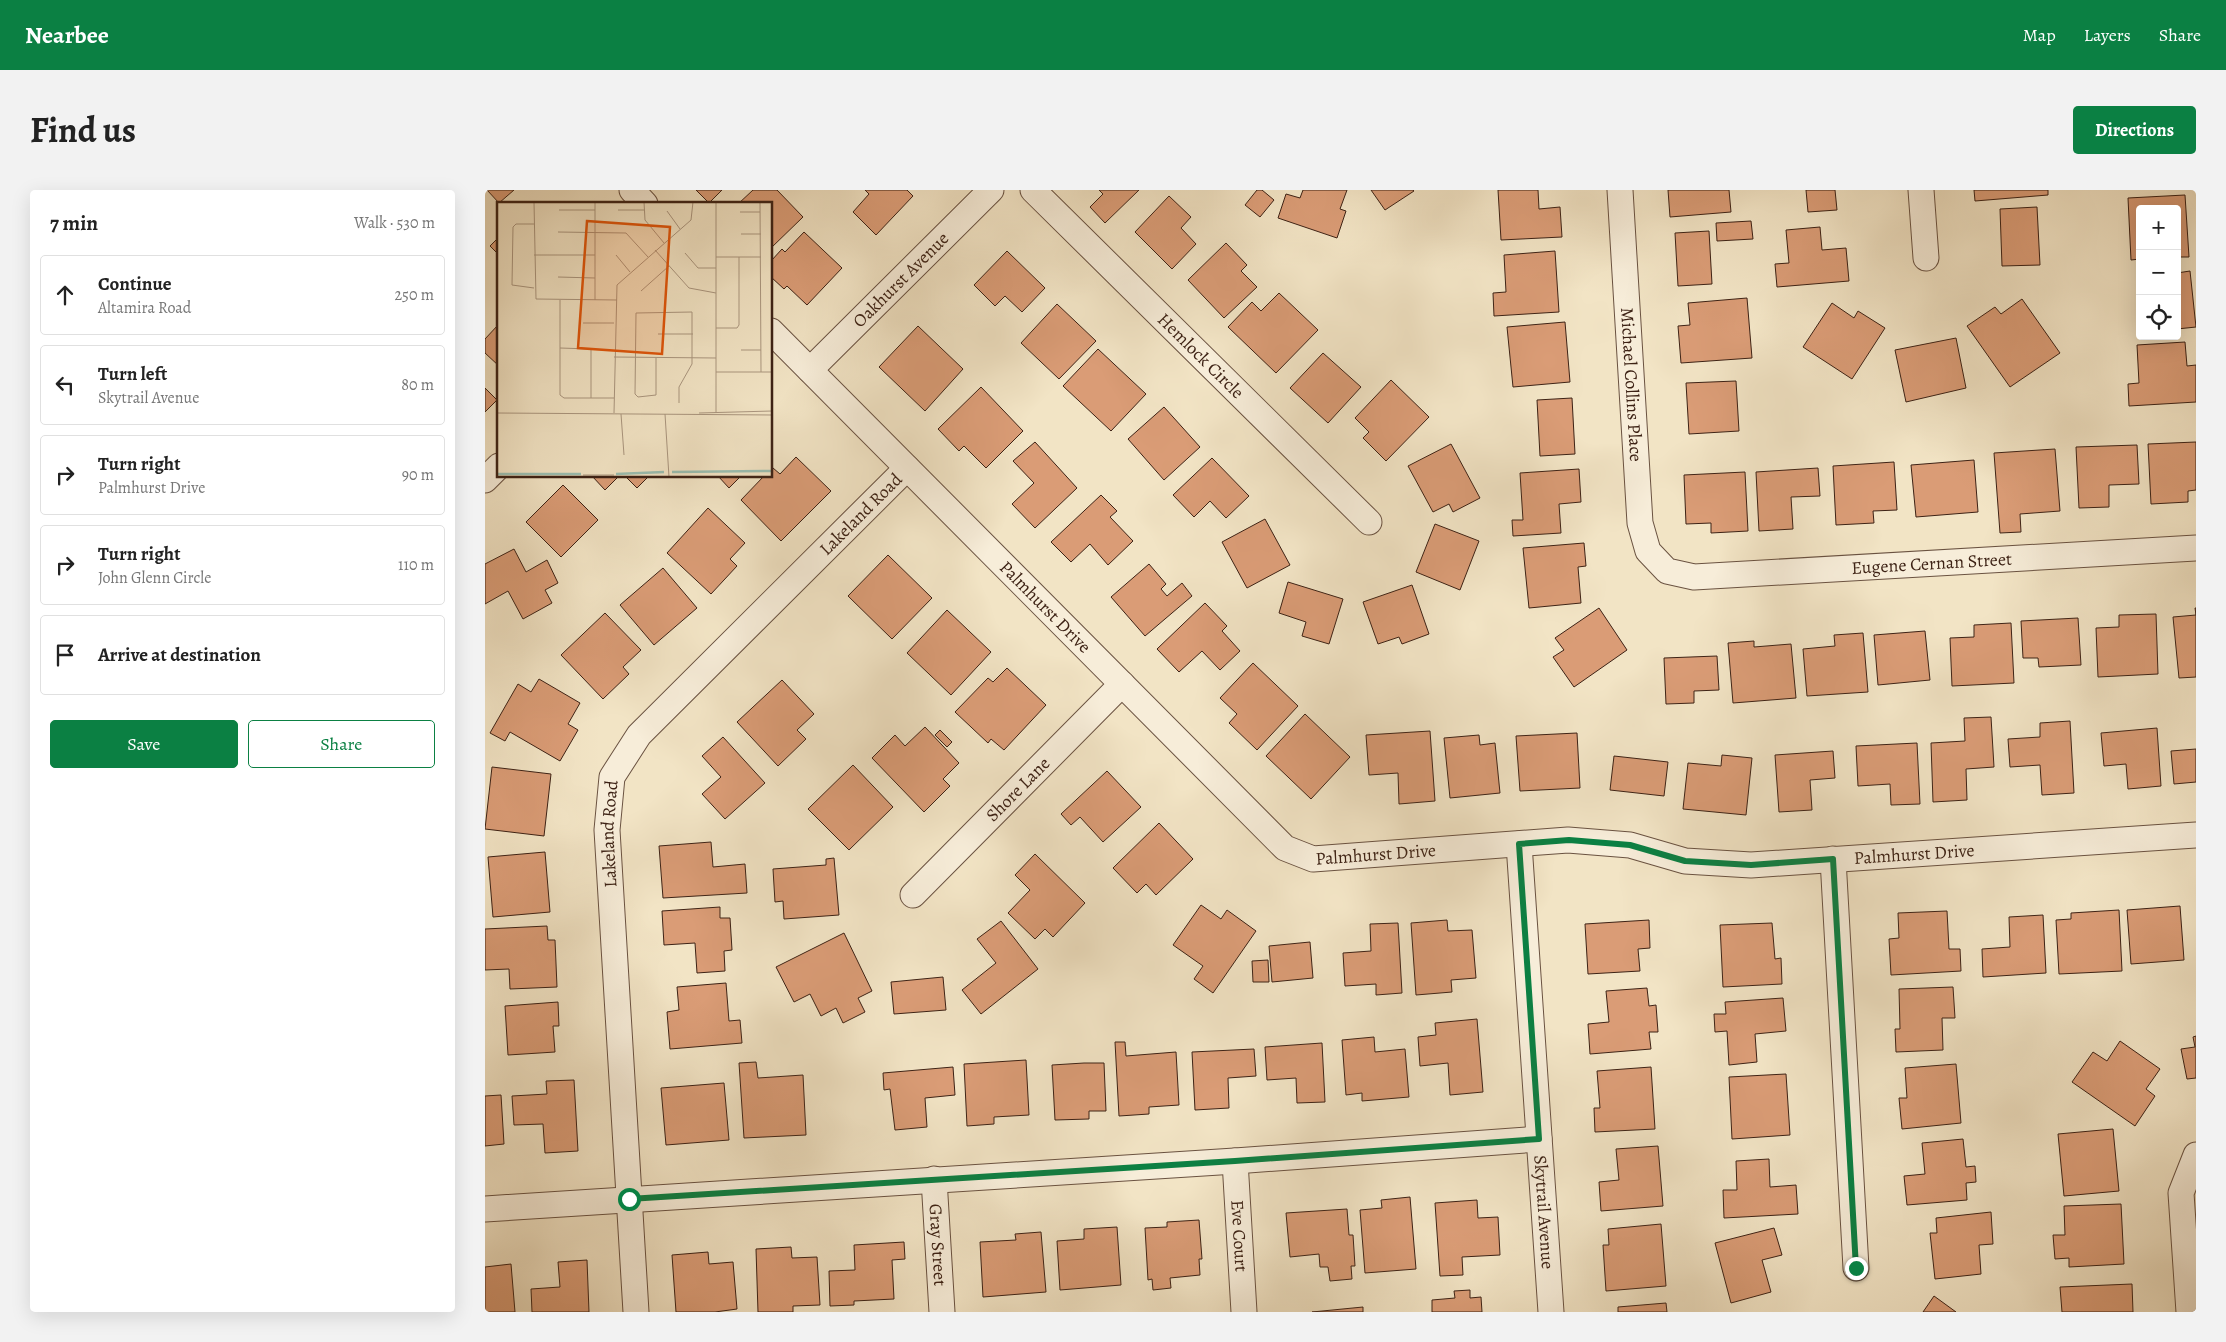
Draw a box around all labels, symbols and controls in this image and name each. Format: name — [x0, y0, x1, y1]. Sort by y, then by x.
text: Nearbee — [25, 19, 109, 51]
text: Map — [2023, 23, 2056, 47]
text: Layers — [2084, 23, 2131, 47]
text: Share — [2159, 23, 2201, 47]
text: Find us — [30, 106, 136, 154]
button: Directions — [2073, 106, 2196, 154]
inset map — [497, 202, 773, 478]
map controls — [2136, 205, 2181, 340]
button: + — [2136, 205, 2181, 250]
text: 7 min — [50, 209, 98, 237]
text: Walk · 530 m — [354, 212, 435, 234]
street label: Oakhurst Avenue — [847, 227, 954, 333]
button: − — [2136, 250, 2181, 295]
text: Continue — [98, 271, 172, 297]
icon: ahead — [51, 281, 79, 309]
text: 250 m — [395, 284, 434, 306]
button: locate — [2136, 295, 2181, 340]
text: Altamira Road — [98, 297, 191, 319]
street label: Michael Collins Place — [1615, 307, 1648, 462]
street label: Hemlock Circle — [1152, 308, 1249, 404]
text: Turn left — [98, 361, 167, 387]
icon: left — [51, 371, 79, 399]
text: 80 m — [401, 374, 434, 396]
text: Skytrail Avenue — [98, 387, 199, 409]
text: Turn right — [98, 451, 180, 477]
icon: right — [51, 461, 79, 489]
text: 90 m — [402, 464, 434, 486]
street label: Lakeland Road — [814, 467, 908, 561]
text: Palmhurst Drive — [98, 477, 205, 499]
text: Turn right — [98, 541, 180, 567]
street label: Eugene Cernan Street — [1851, 547, 2013, 580]
icon: right — [51, 551, 79, 579]
text: 110 m — [398, 554, 434, 576]
street label: Palmhurst Drive — [994, 556, 1096, 658]
text: John Glenn Circle — [98, 567, 211, 589]
icon: arrive — [51, 641, 79, 669]
text: Arrive at destination — [98, 642, 261, 668]
button: Save — [50, 720, 238, 768]
button: Share — [248, 720, 435, 768]
street label: Shore Lane — [981, 752, 1055, 827]
street label: Lakeland Road — [595, 779, 624, 888]
street label: Palmhurst Drive — [1315, 838, 1437, 871]
street label: Palmhurst Drive — [1853, 838, 1975, 870]
street label: Skytrail Avenue — [1528, 1154, 1560, 1270]
route start — [618, 1188, 641, 1211]
street label: Eve Court — [1225, 1199, 1254, 1273]
street label: Gray Street — [924, 1203, 952, 1287]
route end — [1845, 1257, 1868, 1280]

